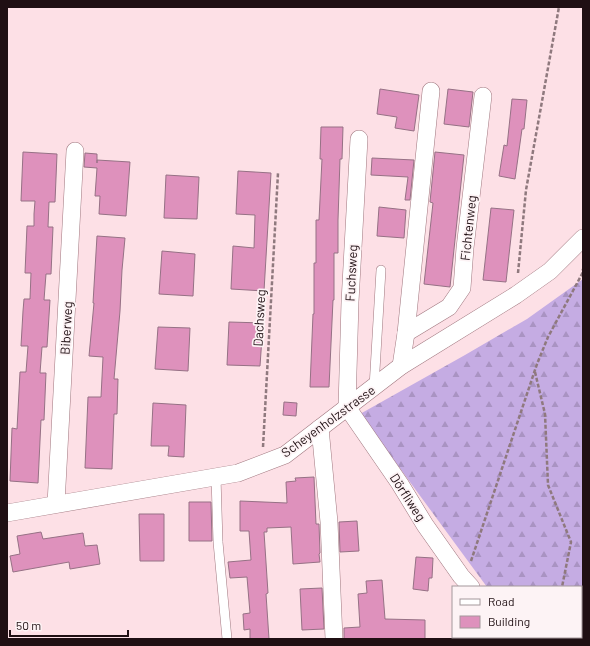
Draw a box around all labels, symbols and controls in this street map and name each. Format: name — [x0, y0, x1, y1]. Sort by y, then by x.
street label: Fichtenweg — [457, 194, 479, 262]
street label: Fuchsweg — [342, 244, 360, 302]
street label: Dachsweg — [250, 289, 268, 347]
street label: Biberweg — [57, 301, 75, 355]
street label: Scheyenholzstrasse — [278, 382, 378, 460]
street label: Dörfliweg — [387, 470, 429, 524]
legend — [452, 586, 582, 638]
text: Road — [488, 594, 515, 608]
scale bar — [10, 612, 128, 638]
text: Building — [488, 614, 530, 628]
text: 50 m — [16, 618, 41, 632]

